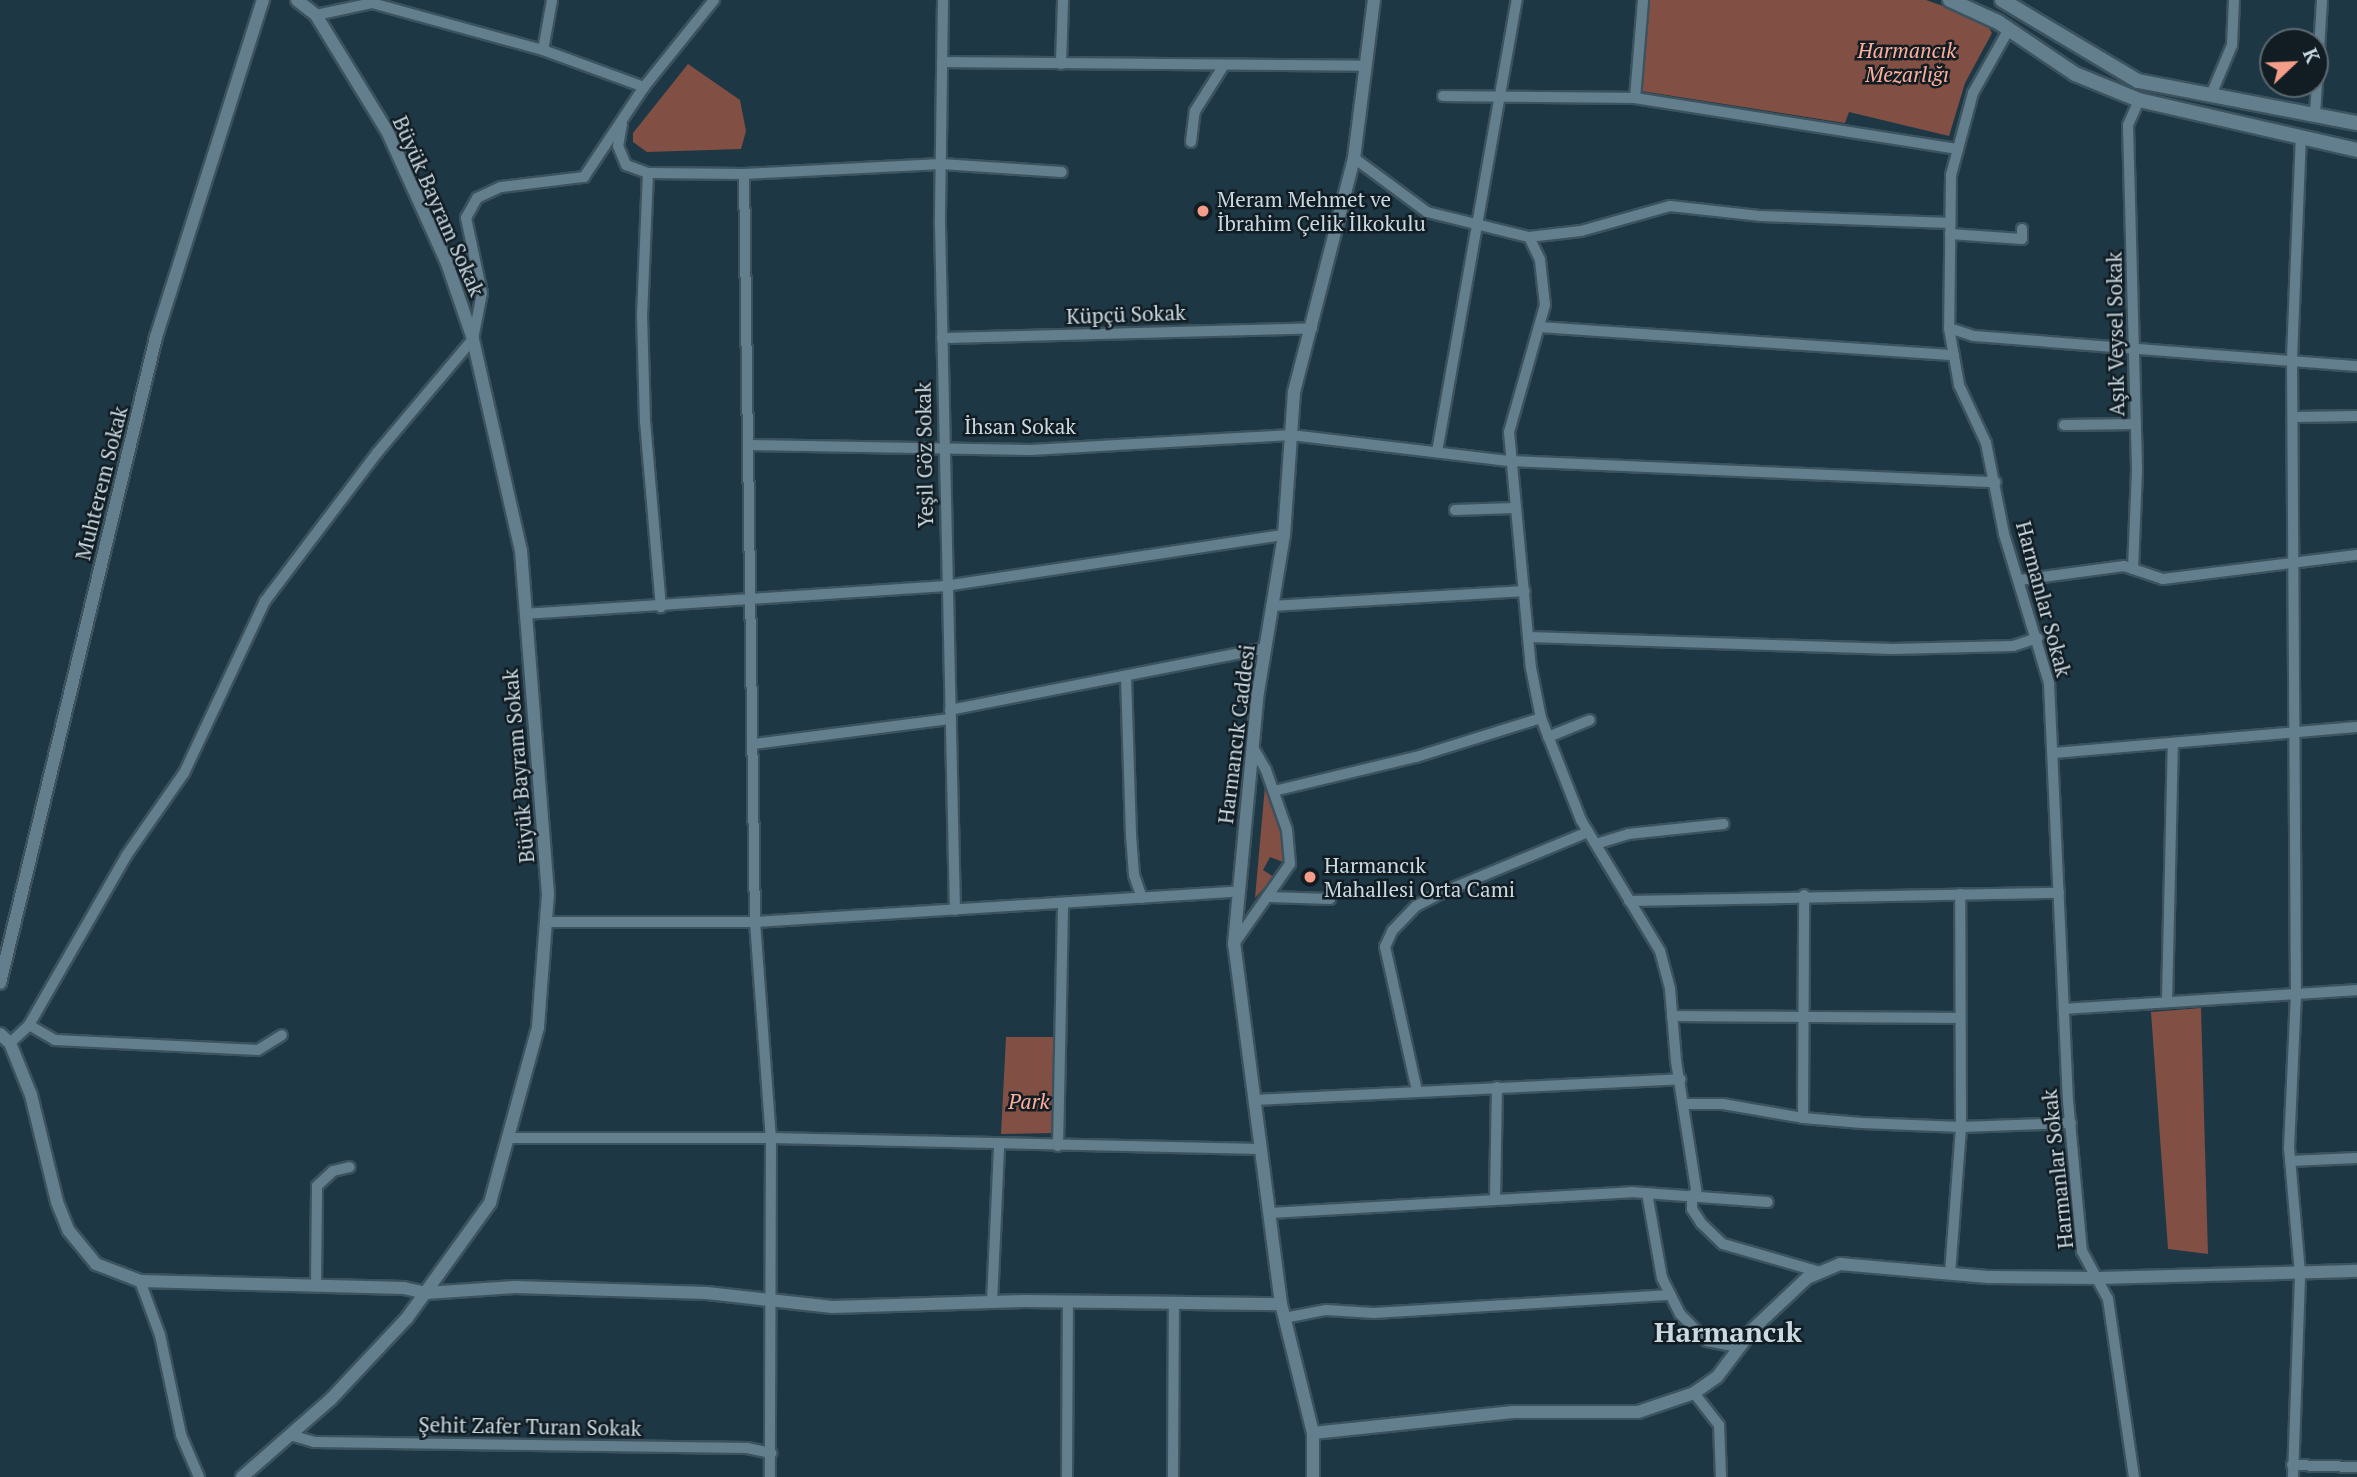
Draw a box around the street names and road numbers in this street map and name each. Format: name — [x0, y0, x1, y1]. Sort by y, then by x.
street label: Büyük Bayram Sokak — [388, 112, 490, 300]
street label: Aşık Veysel Sokak — [2101, 251, 2129, 417]
street label: Küpçü Sokak — [1066, 299, 1186, 329]
street label: Yeşil Göz Sokak — [910, 382, 938, 528]
street label: Muhterem Sokak — [70, 403, 132, 563]
street label: İhsan Sokak — [964, 413, 1076, 439]
street label: Harmanlar Sokak — [2011, 518, 2077, 680]
street label: Harmancık Caddesi — [1212, 643, 1260, 825]
street label: Büyük Bayram Sokak — [497, 668, 539, 864]
street label: Harmanlar Sokak — [2036, 1088, 2078, 1250]
street label: Şehit Zafer Turan Sokak — [418, 1411, 642, 1441]

